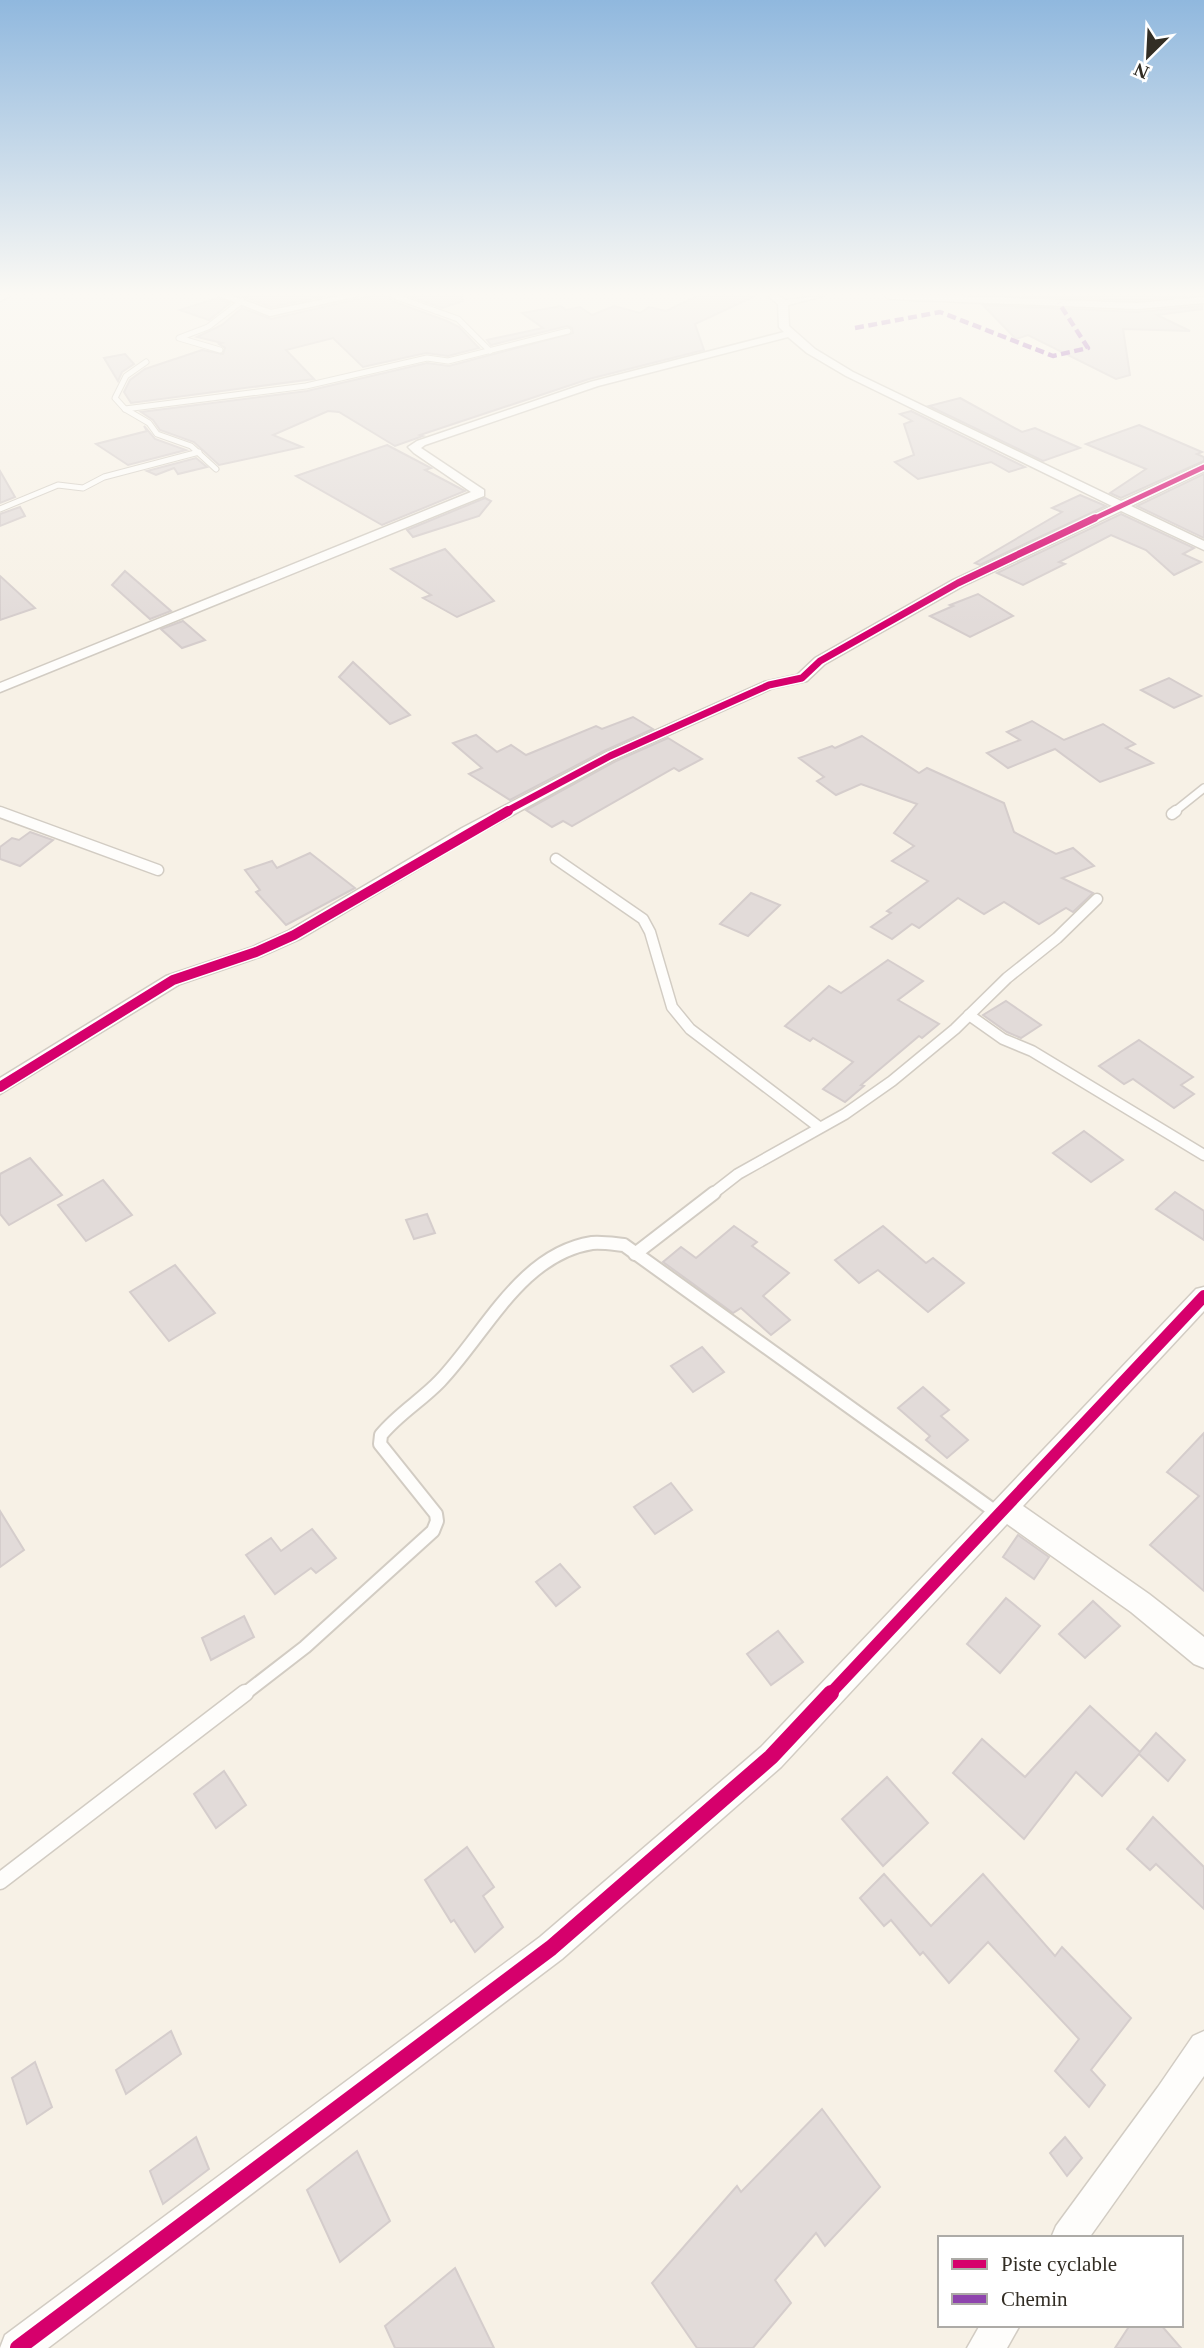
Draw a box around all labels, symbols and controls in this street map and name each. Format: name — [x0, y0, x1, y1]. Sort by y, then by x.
north arrow — [1113, 21, 1183, 91]
text: N — [1131, 59, 1152, 83]
legend — [938, 2236, 1183, 2327]
text: Piste cyclable — [1001, 2252, 1117, 2276]
text: Chemin — [1001, 2287, 1068, 2311]

